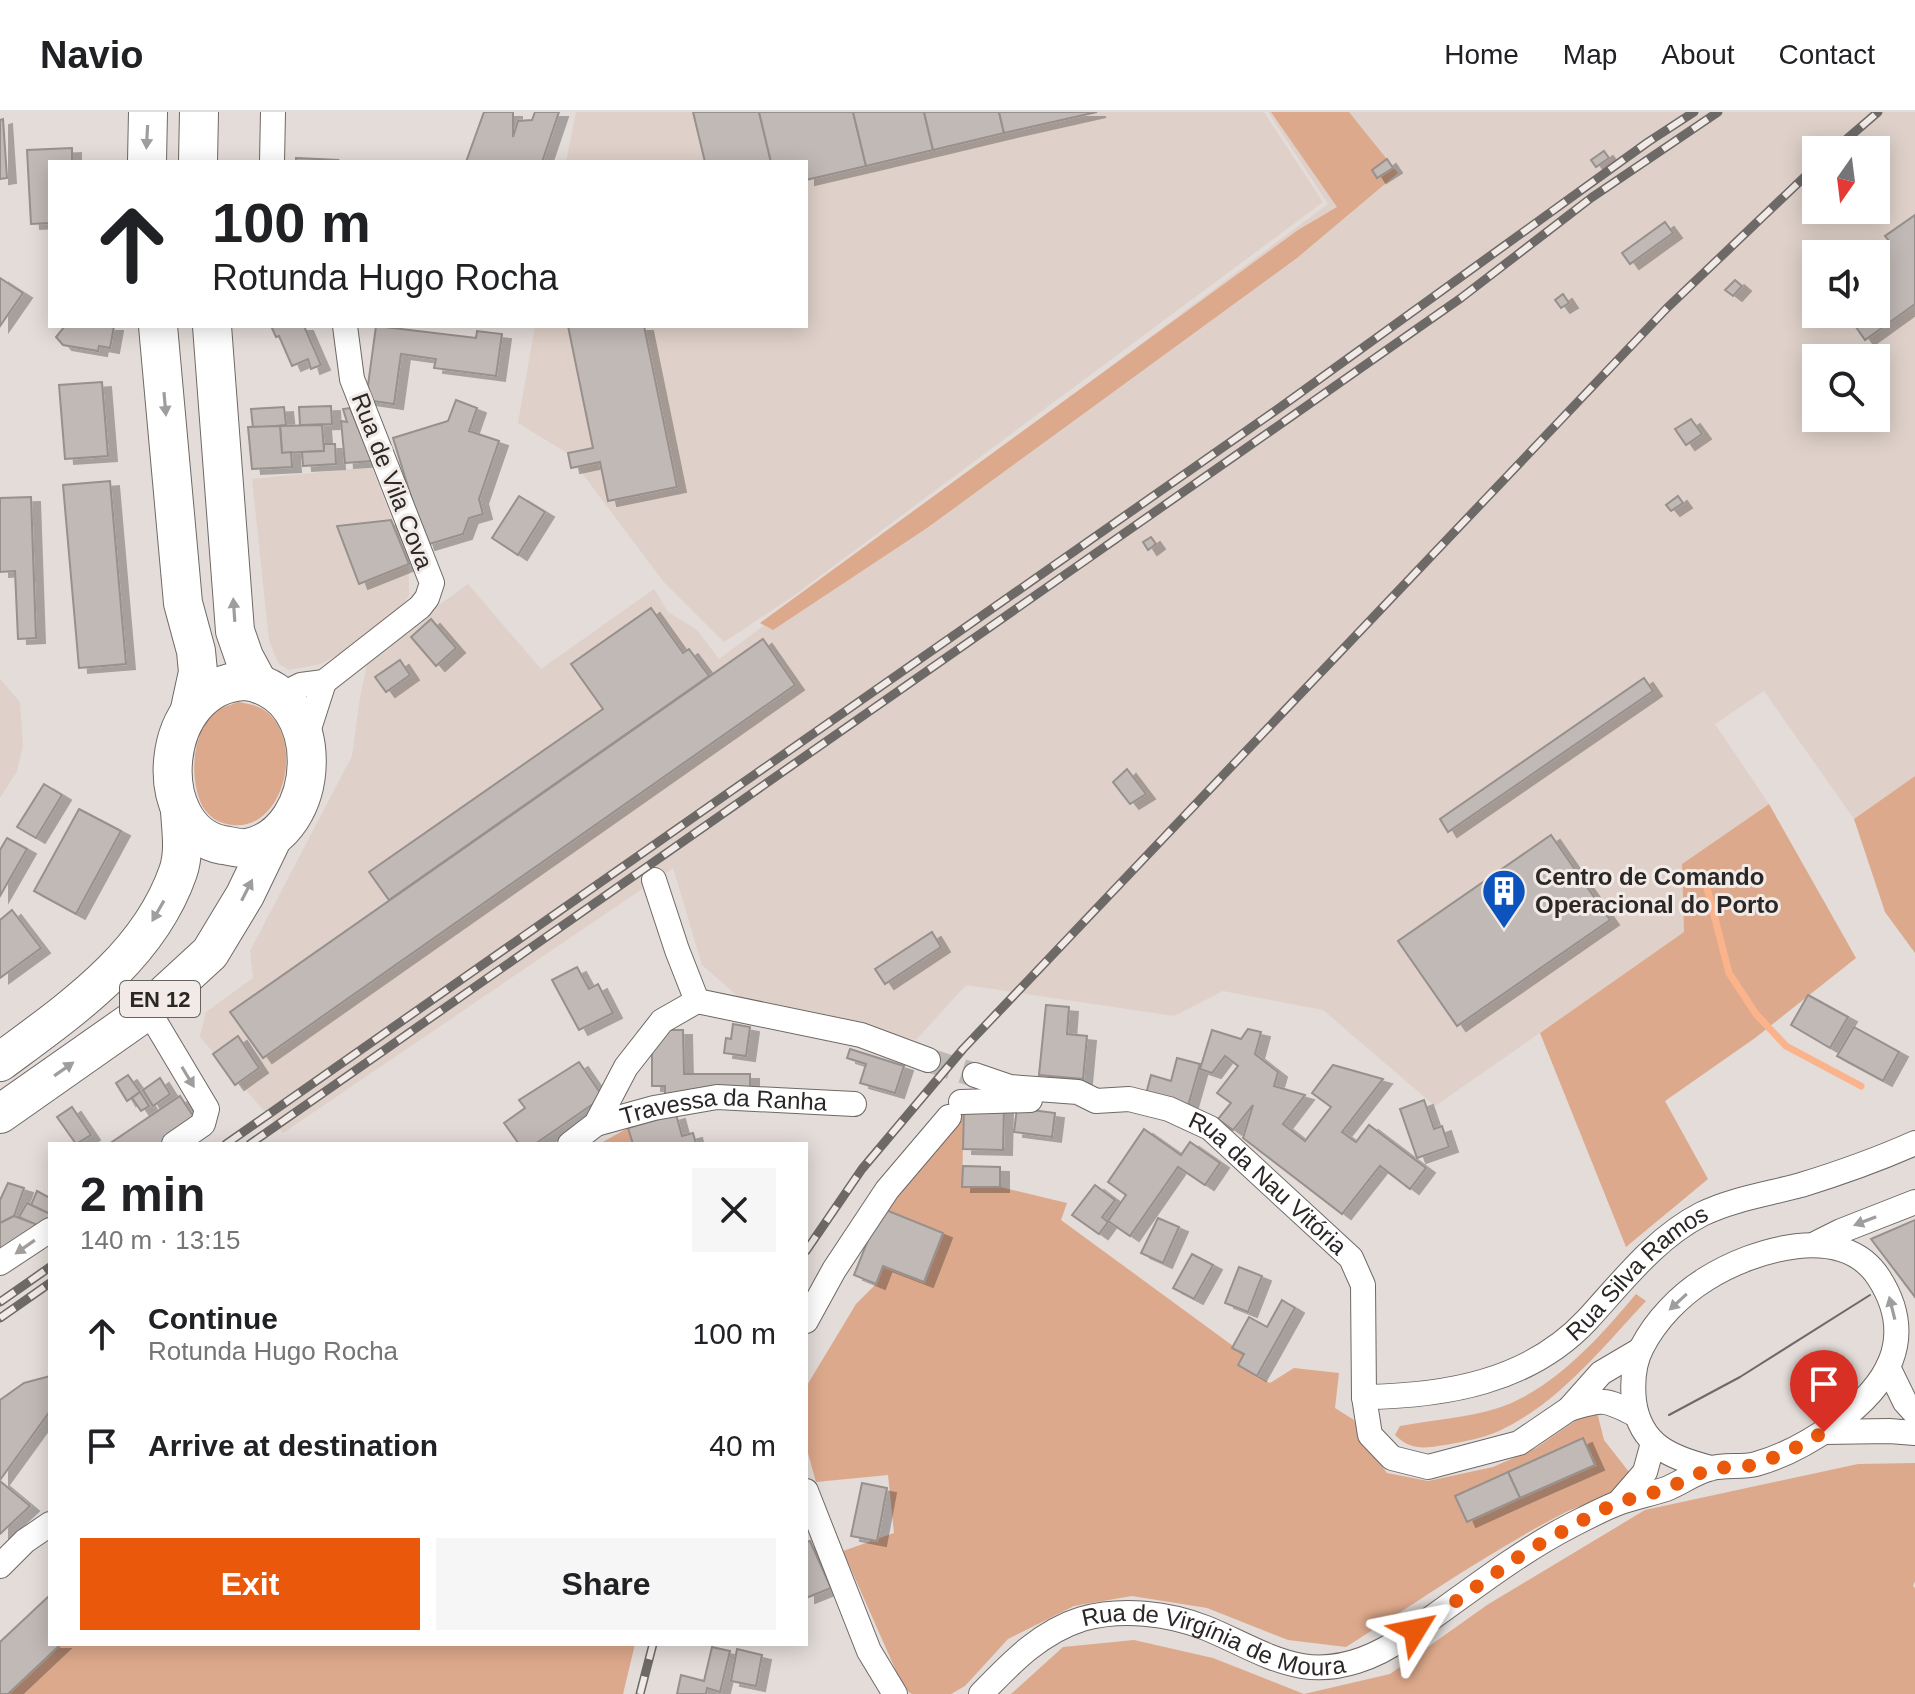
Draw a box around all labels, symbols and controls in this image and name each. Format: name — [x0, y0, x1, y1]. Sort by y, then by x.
text: Navio — [40, 34, 143, 76]
text: Home — [1444, 39, 1519, 70]
text: Map — [1563, 39, 1617, 70]
text: About — [1661, 39, 1735, 70]
text: Contact — [1779, 39, 1875, 70]
one-way arrow — [140, 125, 153, 150]
north arrow — [1802, 136, 1890, 224]
map controls — [1802, 136, 1890, 432]
text: 100 m — [212, 191, 371, 254]
icon: ahead — [80, 192, 184, 296]
button: sound — [1802, 240, 1890, 328]
text: Rotunda Hugo Rocha — [212, 257, 558, 298]
button: search — [1802, 344, 1890, 432]
street label: Rua de Vila Cova — [346, 389, 439, 573]
one-way arrow — [159, 392, 172, 417]
one-way arrow — [227, 597, 240, 622]
place label: Centro de Comando Operacional do Porto — [1535, 863, 1779, 918]
building icon: Centro de Comando Operacional do Porto — [1480, 867, 1528, 930]
one-way arrow — [239, 879, 253, 901]
one-way arrow — [151, 900, 165, 922]
road number: EN 12 — [120, 981, 200, 1017]
one-way arrow — [53, 1062, 74, 1077]
one-way arrow — [181, 1066, 195, 1088]
street label: Travessa da Ranha — [617, 1083, 828, 1130]
street label: Rua da Nau Vitória — [1185, 1106, 1353, 1260]
text: 2 min — [80, 1168, 205, 1221]
button: close — [692, 1168, 776, 1252]
street label: Rua Silva Ramos — [1561, 1199, 1712, 1346]
one-way arrow — [1853, 1215, 1877, 1228]
text: 140 m · 13:15 — [80, 1225, 240, 1255]
one-way arrow — [15, 1239, 36, 1254]
one-way arrow — [1669, 1292, 1688, 1311]
one-way arrow — [1885, 1295, 1898, 1320]
text: Continue — [148, 1302, 278, 1335]
icon: ahead — [80, 1312, 124, 1356]
text: 100 m — [693, 1317, 776, 1350]
text: Rotunda Hugo Rocha — [148, 1336, 398, 1366]
pin — [1790, 1350, 1858, 1432]
icon: arrive — [1802, 1362, 1846, 1406]
icon: arrive — [80, 1424, 124, 1468]
text: Arrive at destination — [148, 1429, 438, 1462]
text: 40 m — [709, 1429, 776, 1462]
button: Exit — [80, 1538, 420, 1630]
button: Share — [436, 1538, 776, 1630]
position arrow — [1373, 1588, 1457, 1672]
street label: Rua de Virgínia de Moura — [1079, 1599, 1348, 1680]

